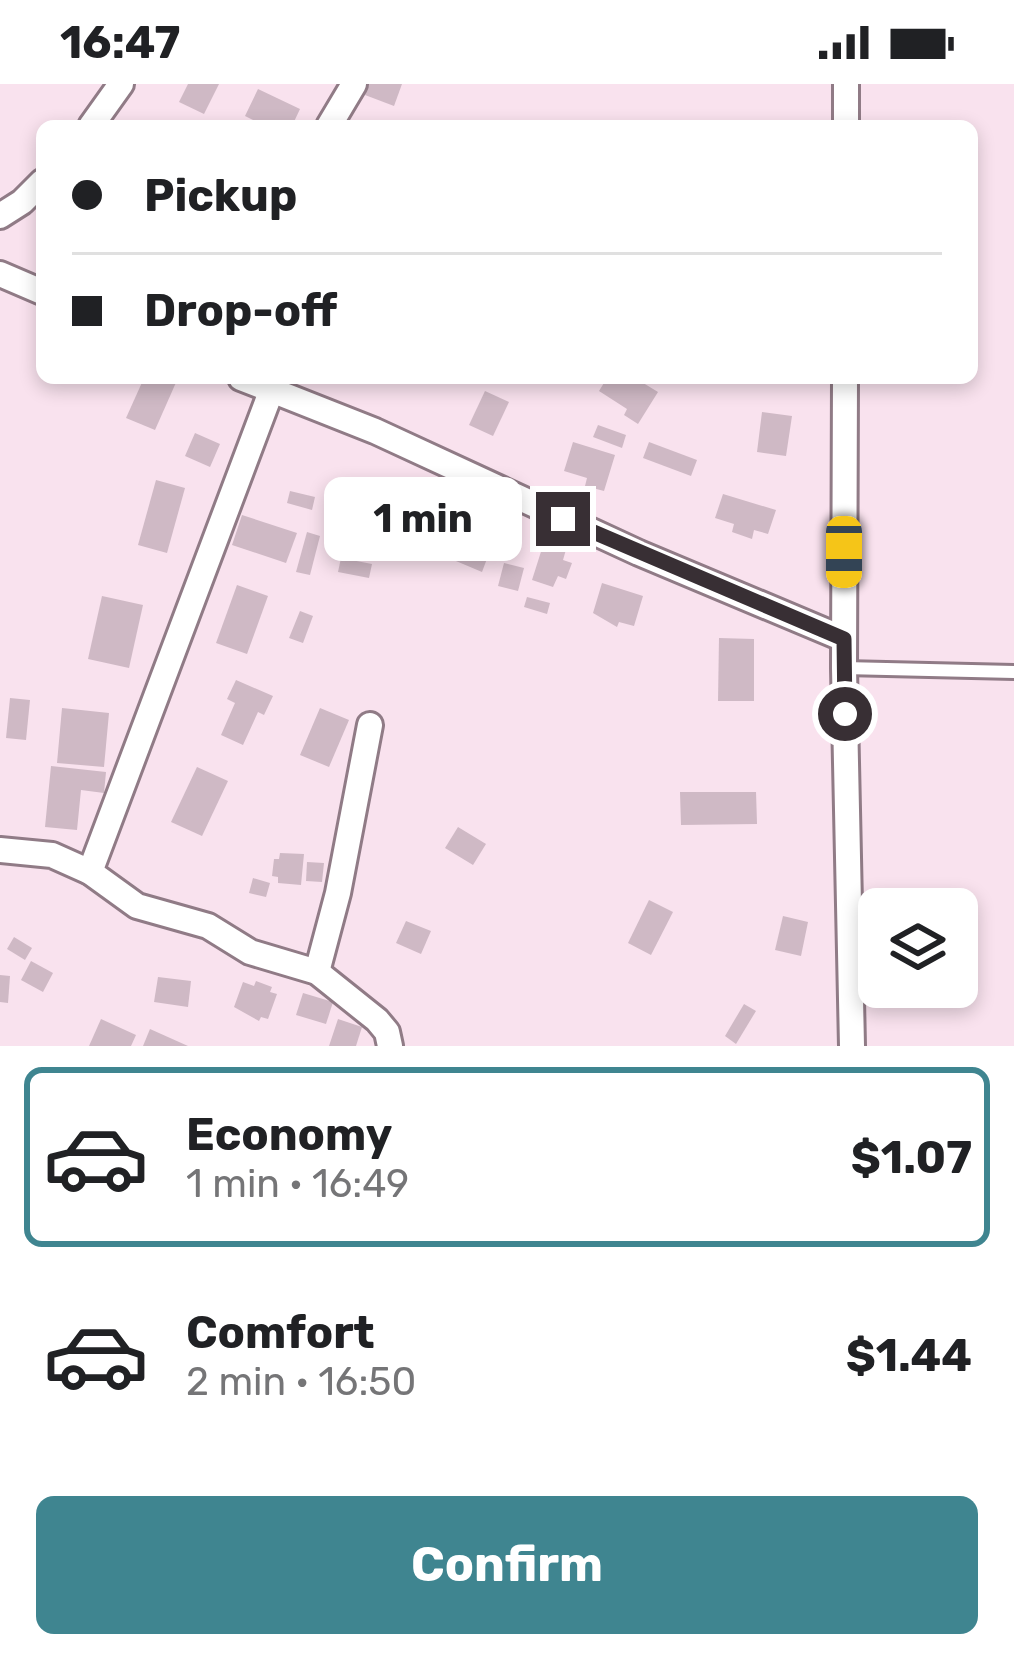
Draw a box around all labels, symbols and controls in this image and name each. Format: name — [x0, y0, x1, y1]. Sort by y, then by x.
text: 16:47 — [60, 16, 180, 69]
text: Pickup — [144, 169, 297, 222]
text: Drop-off — [144, 284, 337, 337]
callout: 1 min — [323, 477, 521, 561]
route end — [536, 492, 590, 546]
text: 1 min — [373, 496, 473, 542]
car — [826, 516, 862, 588]
route start — [818, 687, 872, 741]
map controls — [858, 888, 978, 1008]
button: layers — [858, 888, 978, 1008]
icon: car — [42, 1103, 150, 1211]
text: Economy — [186, 1108, 392, 1161]
text: $1.07 — [851, 1131, 972, 1184]
text: 1 min · 16:49 — [186, 1161, 409, 1207]
icon: car — [42, 1301, 150, 1409]
text: Comfort — [186, 1306, 375, 1359]
text: $1.44 — [846, 1329, 972, 1382]
text: 2 min · 16:50 — [186, 1359, 416, 1405]
button: Confirm — [36, 1496, 978, 1634]

